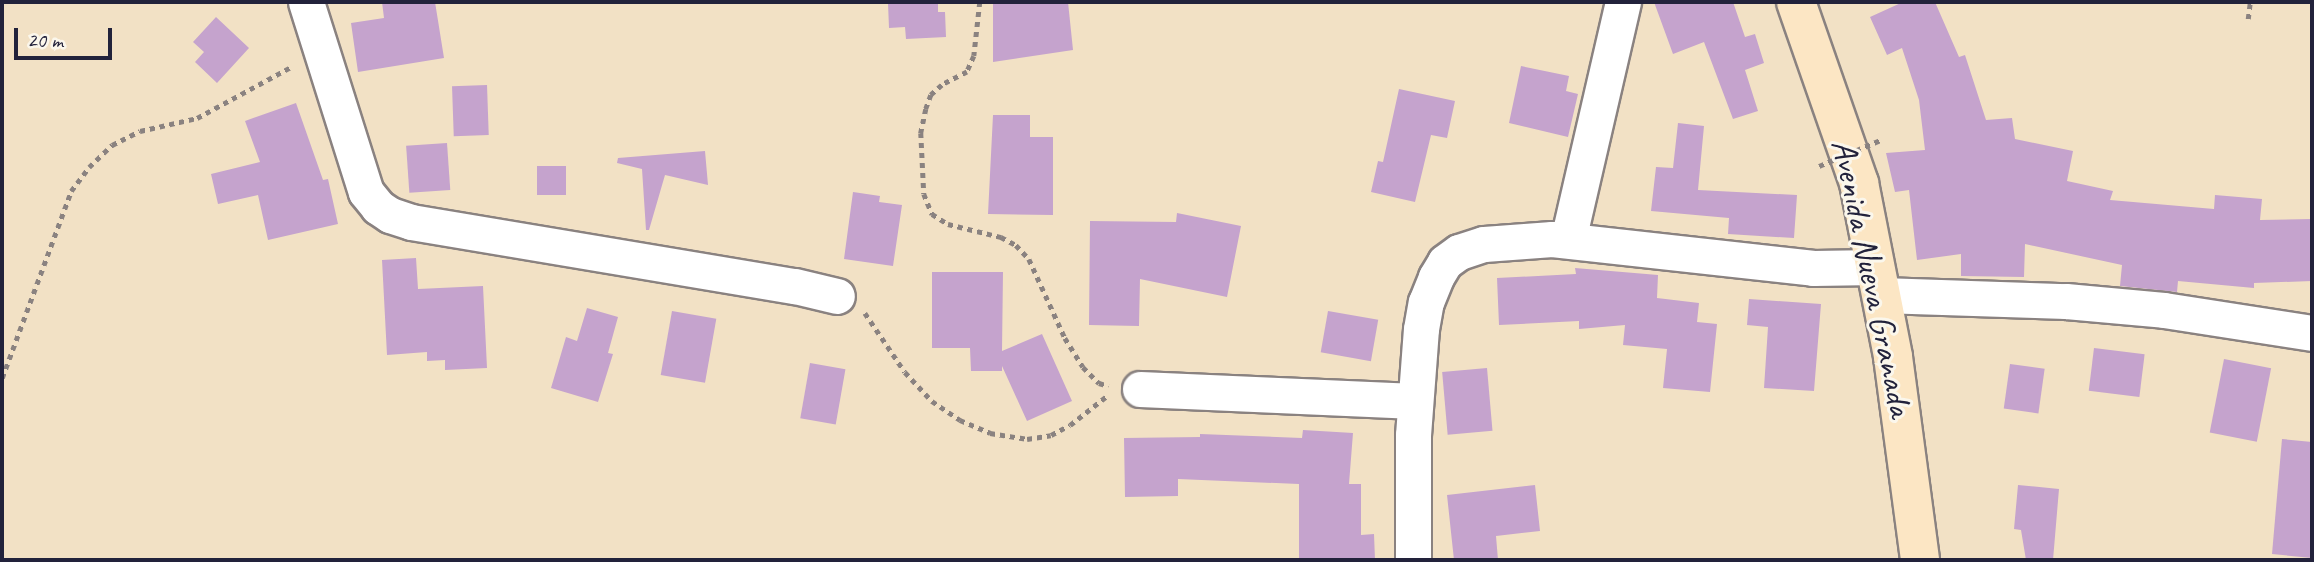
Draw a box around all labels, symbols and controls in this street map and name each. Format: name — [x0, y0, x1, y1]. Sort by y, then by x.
scale bar — [18, 14, 116, 58]
text: 20 m — [27, 27, 63, 53]
street label: Avenida Nueva Granada — [1822, 136, 1922, 420]

